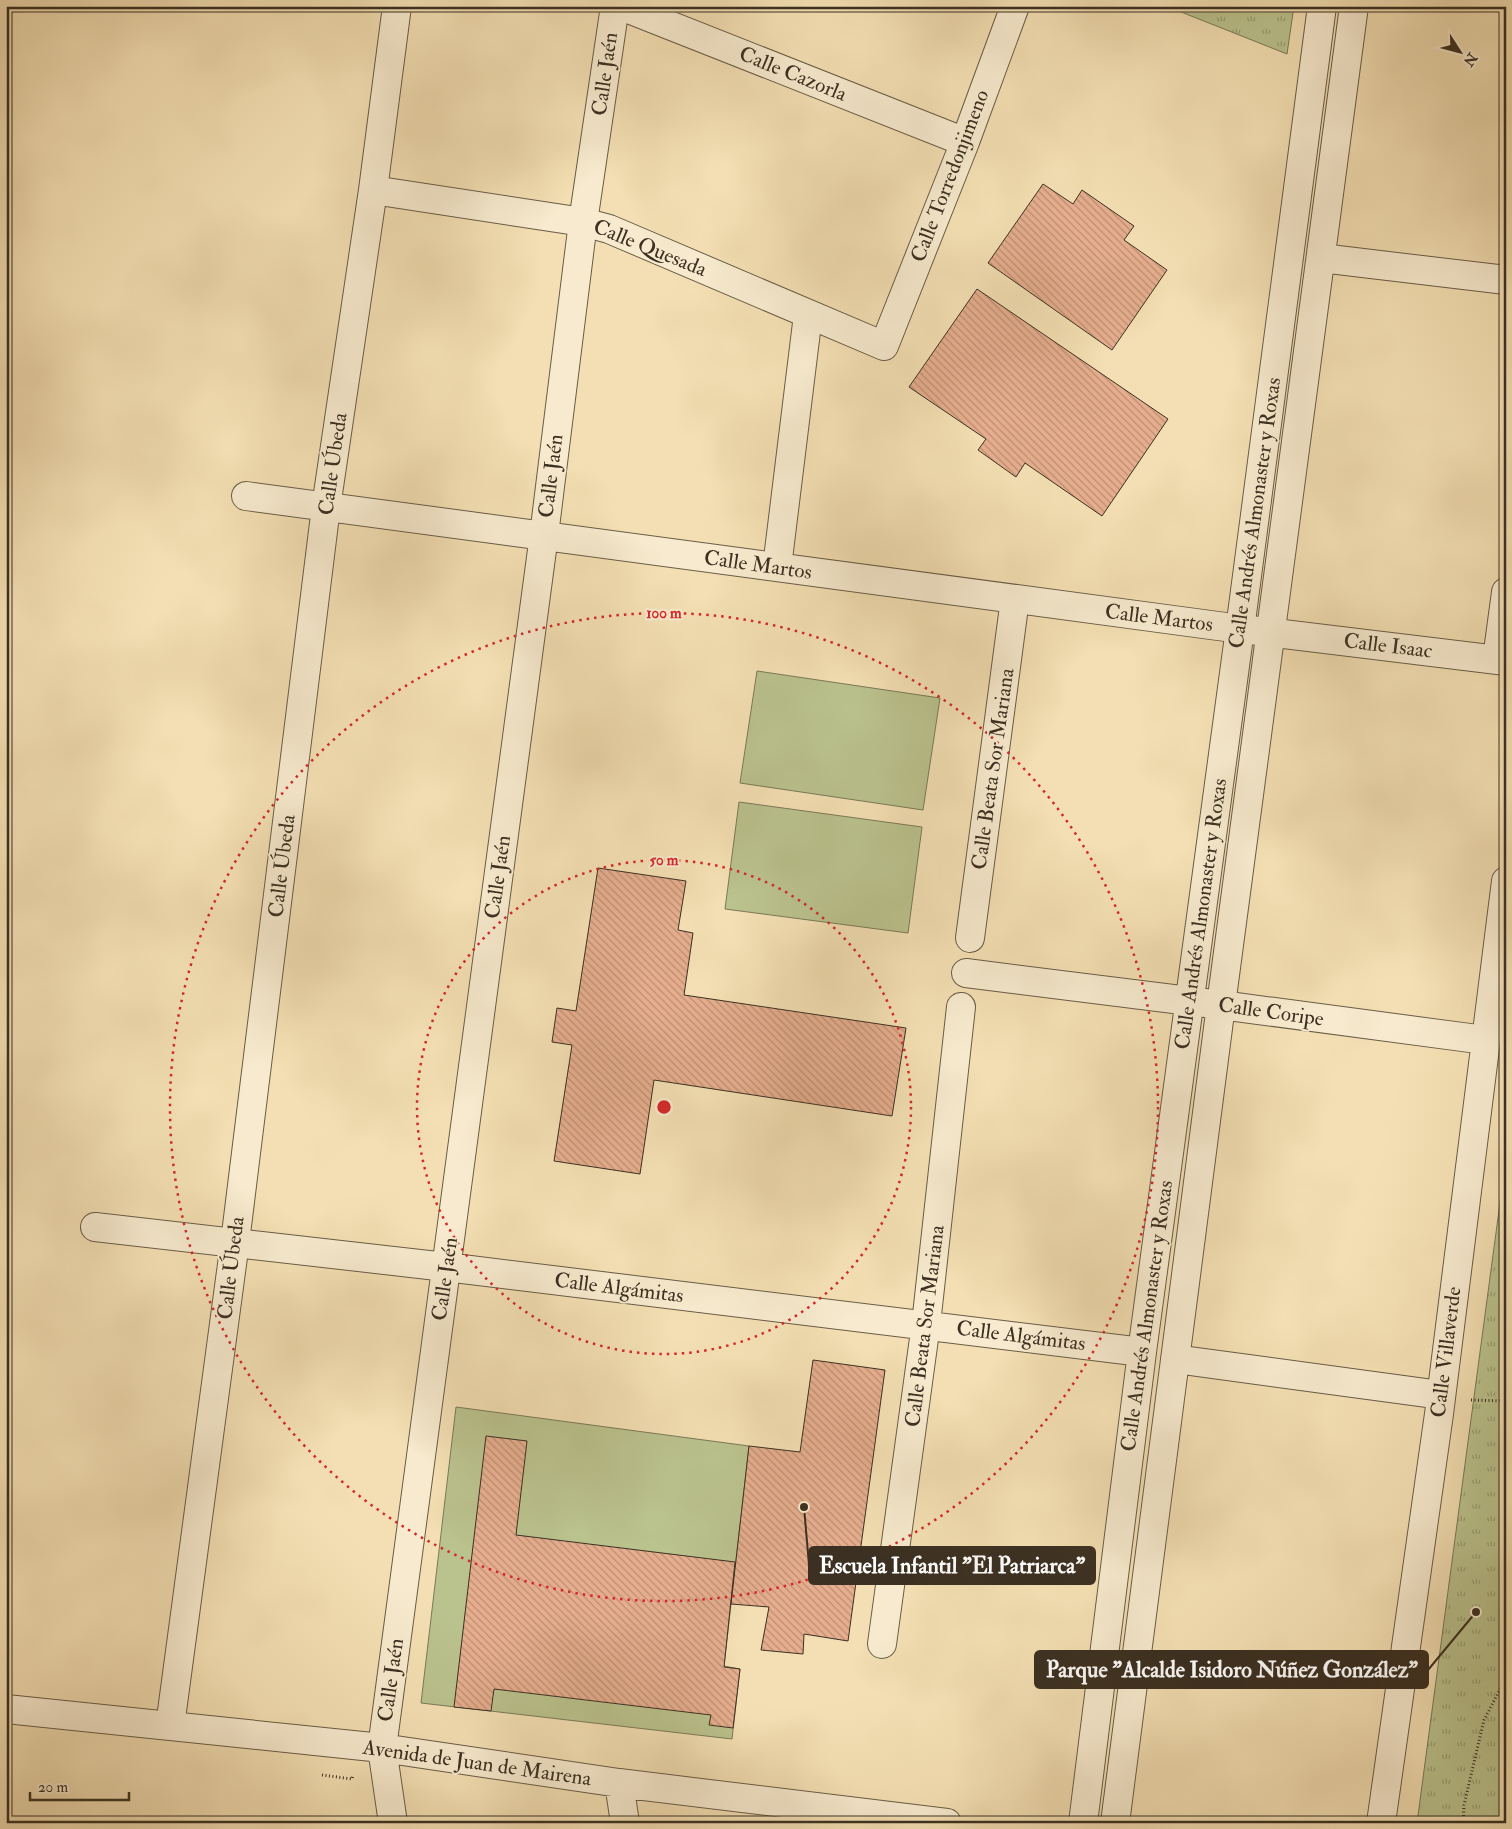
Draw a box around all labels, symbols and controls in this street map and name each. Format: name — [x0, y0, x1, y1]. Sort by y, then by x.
north arrow — [1434, 28, 1484, 78]
street label: Calle Jaén — [586, 30, 624, 118]
street label: Calle Cazorla — [735, 40, 851, 108]
text: N — [1459, 48, 1481, 70]
street label: Calle Torredonjimeno — [905, 86, 995, 266]
street label: Calle Quesada — [589, 213, 711, 283]
street label: Calle Andrés Almonaster y Roxas — [1223, 376, 1287, 650]
street label: Calle Úbeda — [312, 411, 354, 517]
street label: Calle Jaén — [532, 432, 570, 519]
street label: Calle Martos — [702, 544, 814, 586]
street label: Calle Martos — [1104, 598, 1214, 638]
text: 100 m — [646, 604, 682, 623]
street label: Calle Isaac — [1342, 627, 1434, 665]
street label: Calle Beata Sor Mariana — [965, 666, 1021, 871]
street label: Calle Andrés Almonaster y Roxas — [1169, 777, 1233, 1051]
street label: Calle Úbeda — [262, 813, 302, 919]
street label: Calle Jaén — [479, 833, 517, 921]
text: 50 m — [650, 851, 679, 870]
street label: Calle Coripe — [1217, 991, 1326, 1033]
centre of rings — [655, 1098, 673, 1116]
street label: Calle Andrés Almonaster y Roxas — [1115, 1179, 1179, 1453]
street label: Calle Úbeda — [211, 1215, 251, 1321]
street label: Calle Beata Sor Mariana — [899, 1223, 951, 1428]
street label: Calle Jaén — [426, 1235, 464, 1323]
street label: Calle Algámitas — [553, 1267, 685, 1309]
street label: Calle Villaverde — [1425, 1285, 1467, 1419]
street label: Calle Algámitas — [955, 1315, 1087, 1357]
callout: Escuela Infantil "El Patriarca" — [809, 1547, 1095, 1584]
text: Escuela Infantil "El Patriarca" — [819, 1552, 1085, 1580]
street label: Calle Jaén — [372, 1636, 410, 1724]
callout: Parque "Alcalde Isidoro Núñez González" — [1035, 1651, 1428, 1688]
text: Parque "Alcalde Isidoro Núñez González" — [1046, 1656, 1418, 1685]
street label: Avenida de Juan de Mairena — [360, 1733, 593, 1792]
scale bar — [30, 1769, 129, 1801]
text: 20 m — [38, 1778, 68, 1797]

